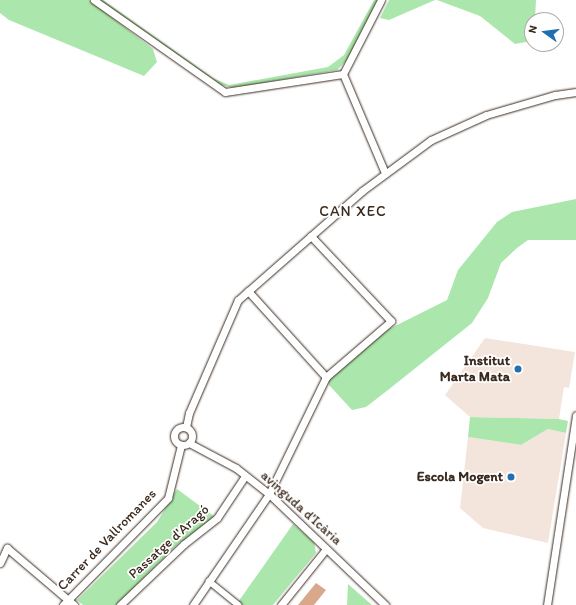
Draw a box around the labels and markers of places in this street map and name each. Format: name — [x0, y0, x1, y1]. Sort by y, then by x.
place label: Institut Marta Mata — [440, 353, 510, 386]
marker: Institut Marta Mata — [513, 364, 523, 374]
place label: Escola Mogent — [417, 469, 503, 485]
marker: Escola Mogent — [506, 472, 516, 482]

